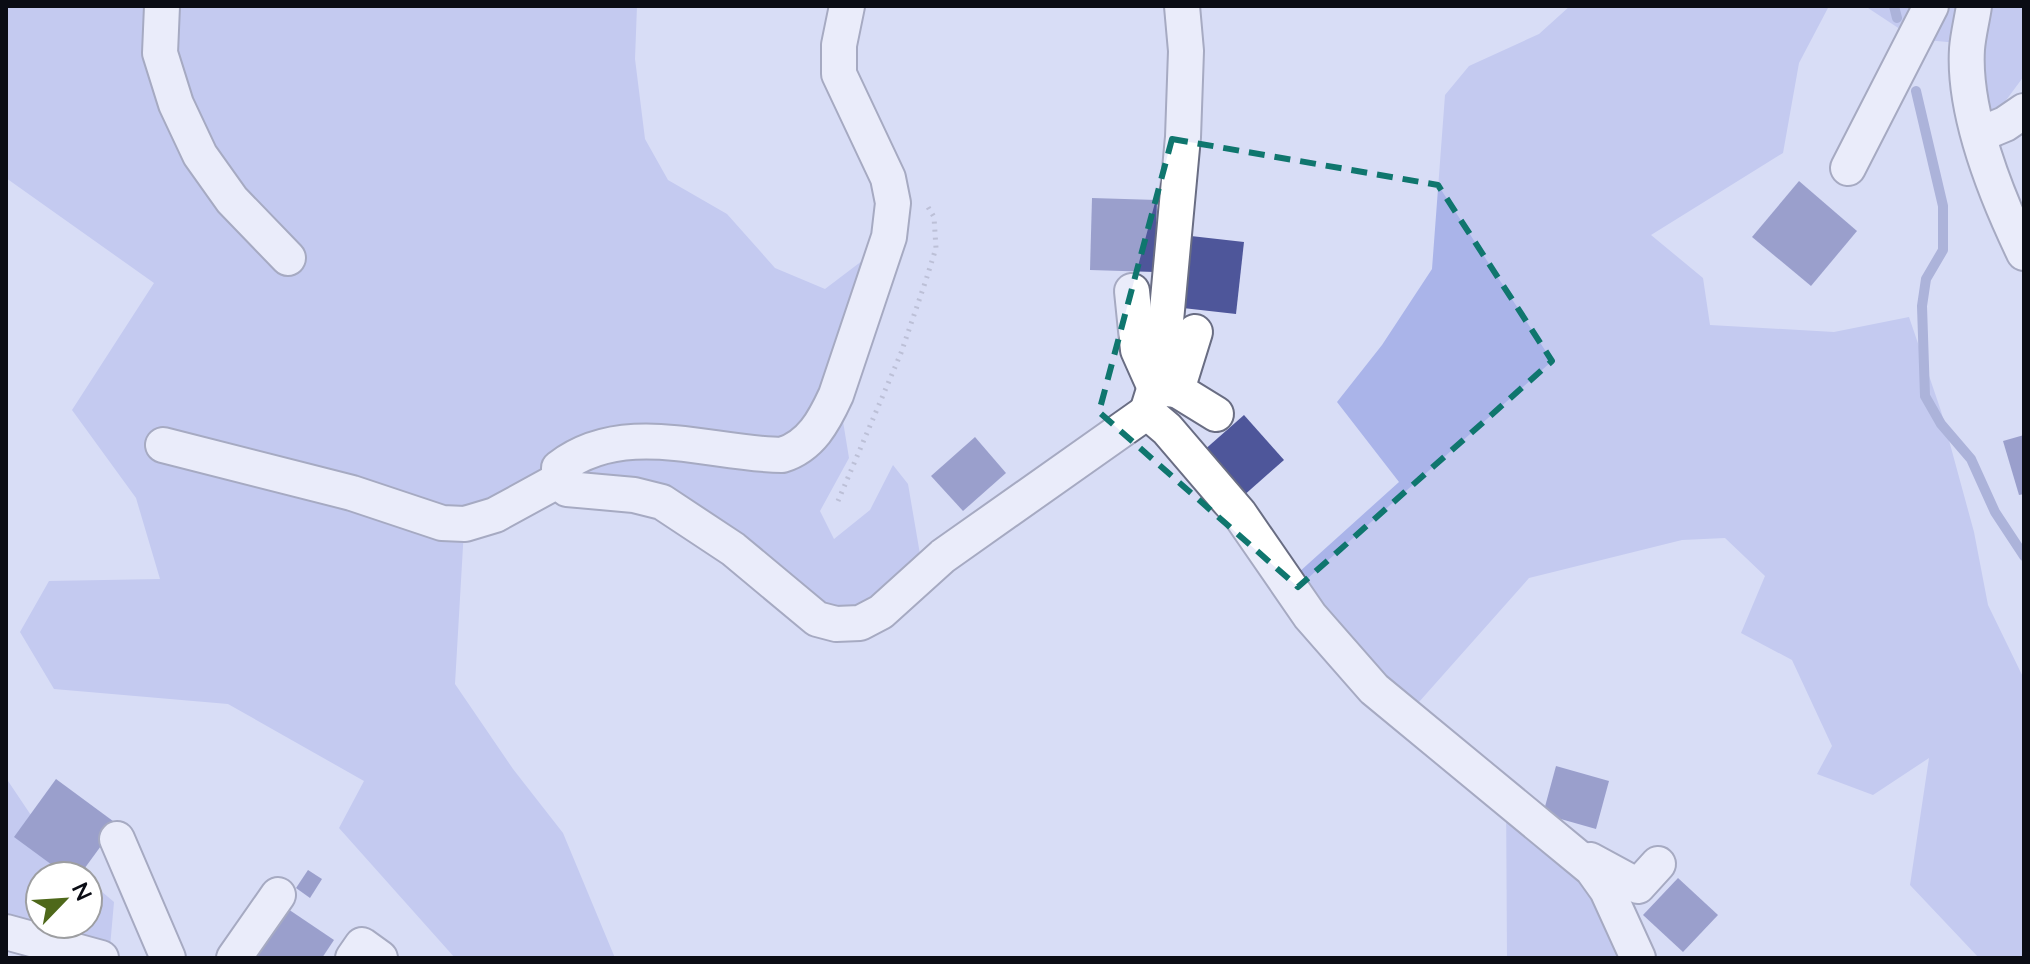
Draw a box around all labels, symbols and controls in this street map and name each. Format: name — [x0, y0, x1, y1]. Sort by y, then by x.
north arrow — [24, 860, 104, 940]
text: N — [67, 878, 98, 905]

